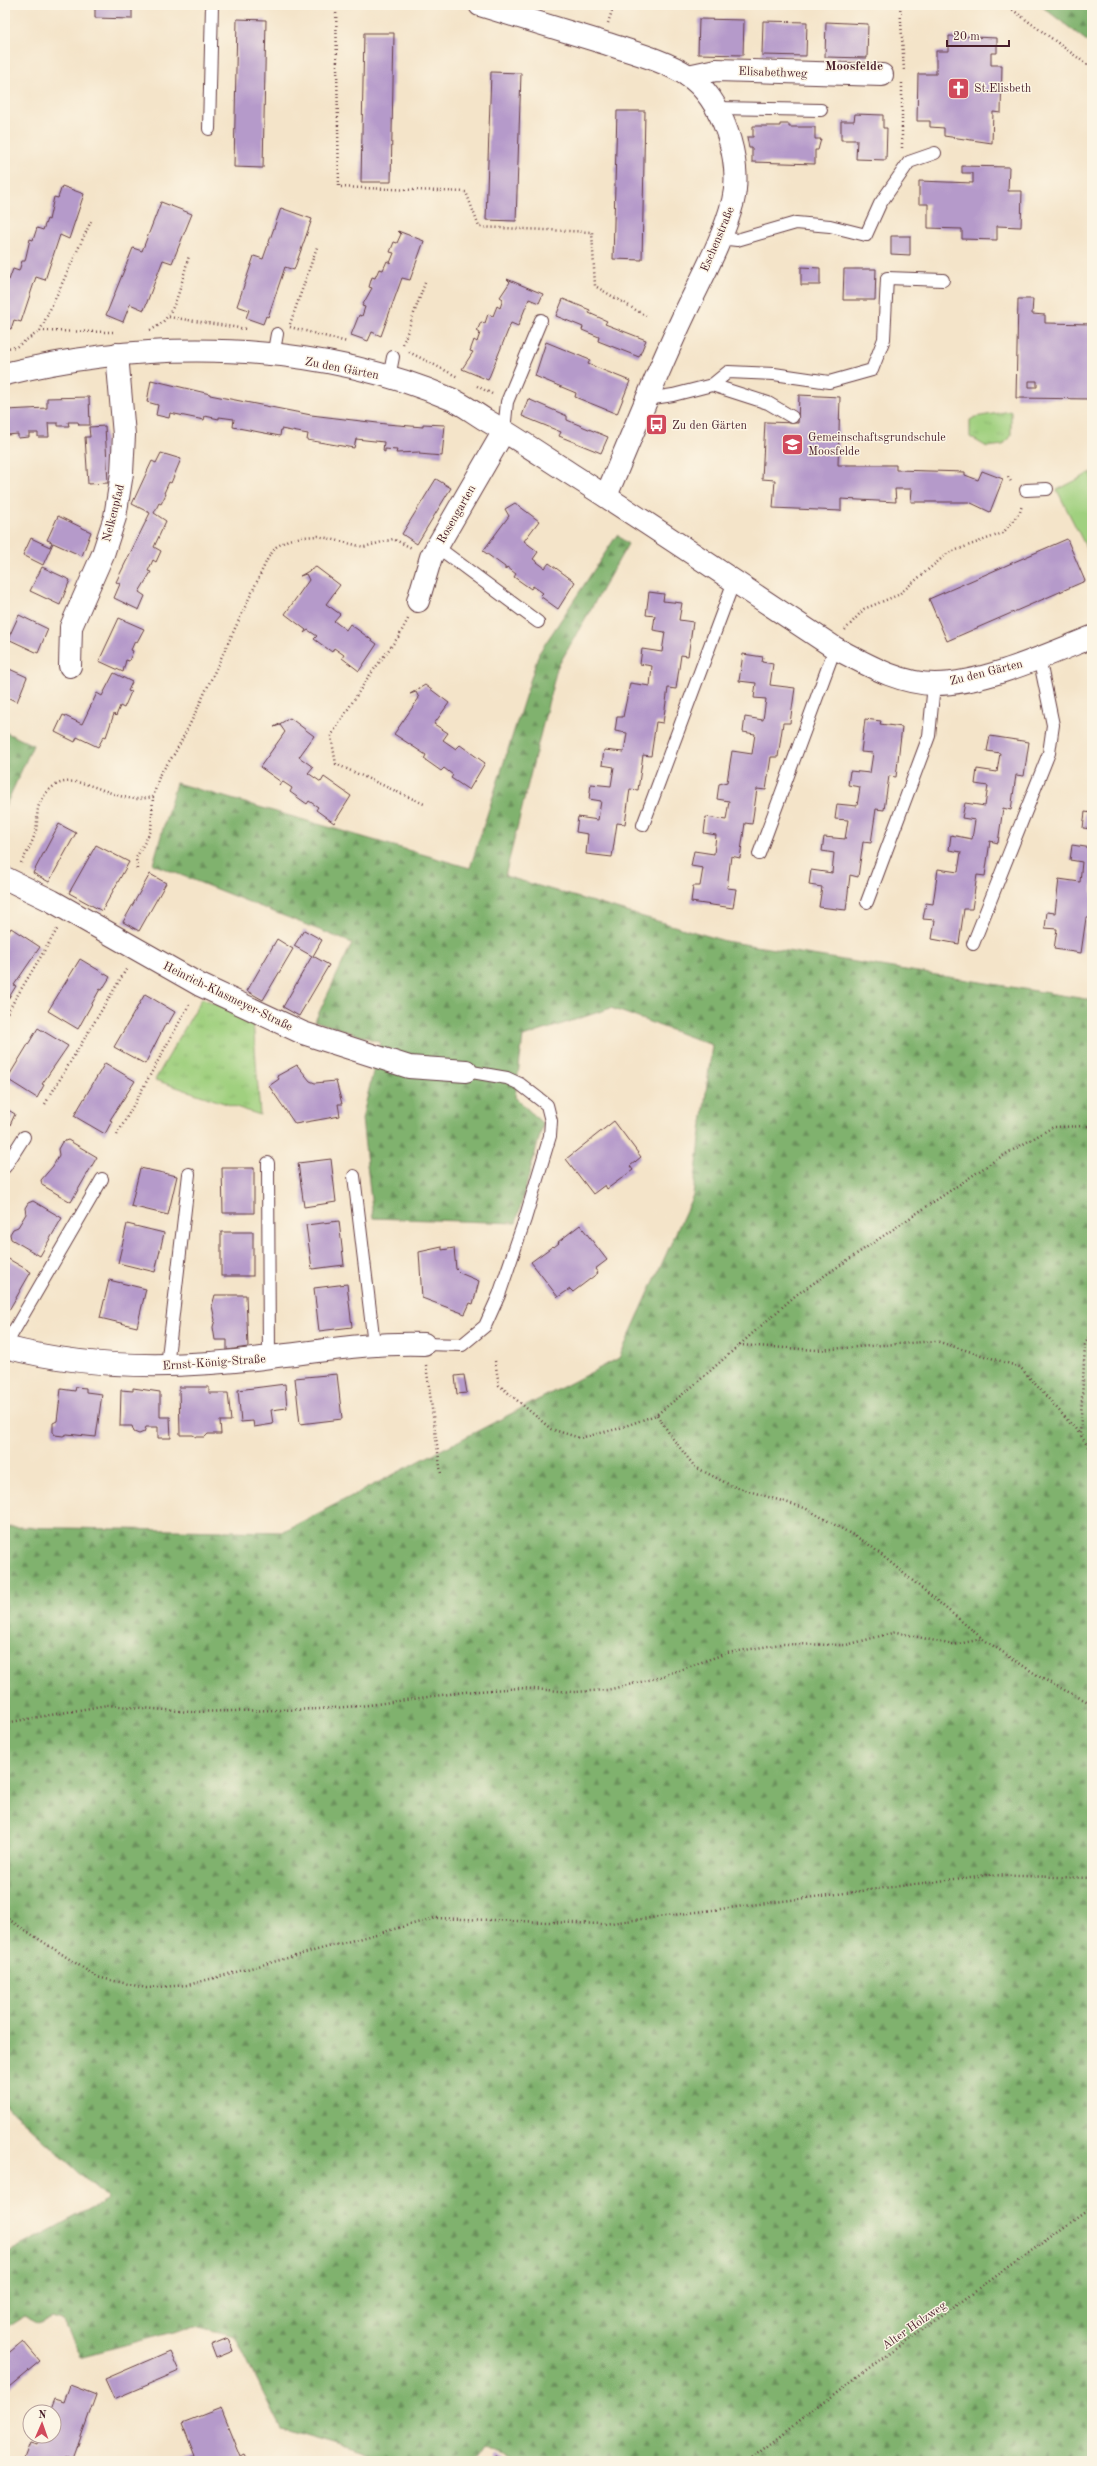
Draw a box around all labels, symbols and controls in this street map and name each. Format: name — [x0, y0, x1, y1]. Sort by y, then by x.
scale bar — [947, 22, 1009, 48]
text: 20 m — [953, 31, 980, 43]
district label: Moosfelde — [825, 60, 883, 73]
street label: Elisabethweg — [738, 66, 808, 80]
church icon: St.Elisbeth — [946, 75, 972, 101]
place label: St.Elisbeth — [974, 83, 1032, 95]
street label: Eschenstraße — [699, 205, 737, 274]
street label: Zu den Gärten — [304, 356, 380, 382]
bus stop icon: Zu den Gärten — [644, 412, 670, 438]
place label: Zu den Gärten — [672, 420, 747, 432]
school or university icon: Gemeinschaftsgrundschule Moosfelde — [780, 431, 806, 457]
place label: Gemeinschaftsgrundschule Moosfelde — [808, 432, 946, 458]
street label: Nelkenpfad — [101, 483, 127, 543]
street label: Rosengarten — [435, 483, 479, 546]
street label: Zu den Gärten — [948, 658, 1025, 688]
street label: Heinrich-Klasmeyer-Straße — [161, 960, 295, 1034]
street label: Ernst-König-Straße — [162, 1353, 267, 1373]
street label: Alter Holzweg — [880, 2299, 949, 2352]
north arrow — [22, 2404, 62, 2444]
text: N — [38, 2410, 47, 2421]

